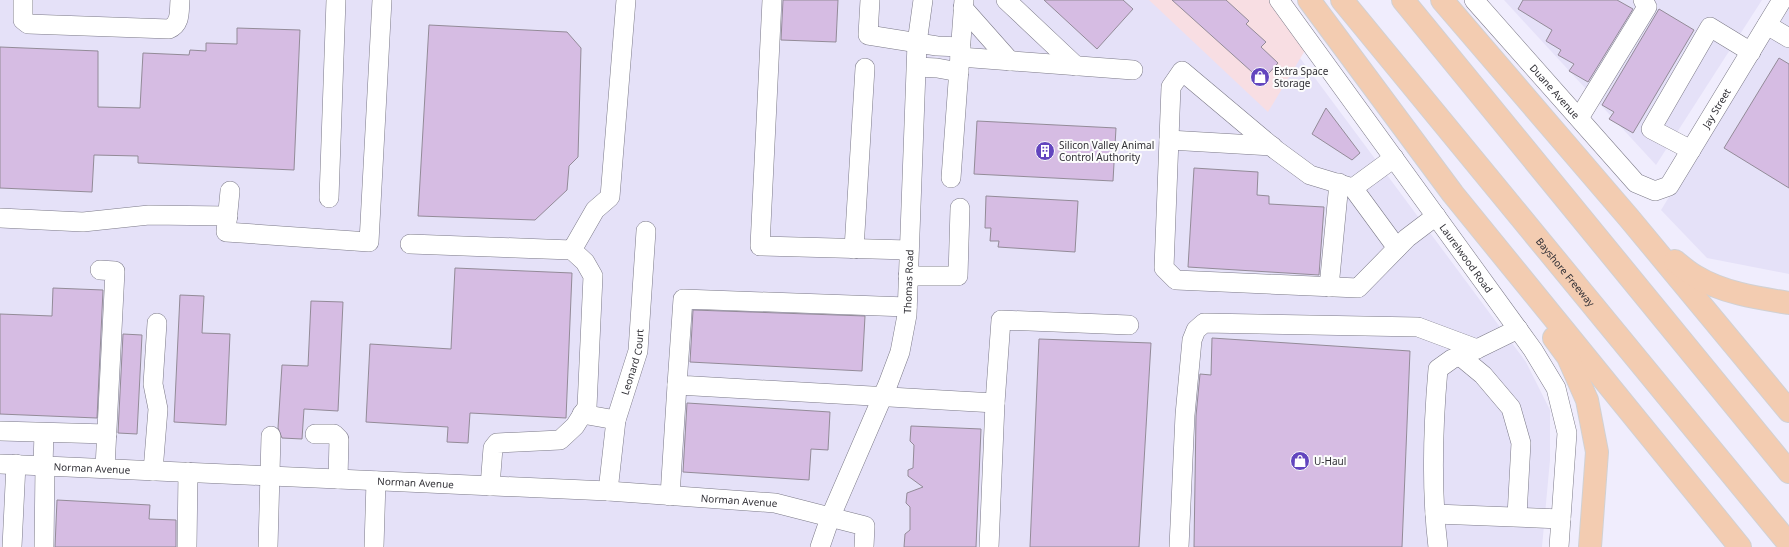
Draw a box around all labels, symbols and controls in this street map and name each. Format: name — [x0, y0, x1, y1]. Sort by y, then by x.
street label: Duane Avenue — [1527, 61, 1583, 122]
place label: Extra Space Storage — [1274, 64, 1329, 90]
shop icon: Extra Space Storage — [1249, 66, 1271, 88]
street label: Jay Street — [1698, 85, 1734, 131]
place label: Silicon Valley Animal Control Authority — [1059, 138, 1154, 164]
building icon: Silicon Valley Animal Control Authority — [1034, 140, 1056, 162]
street label: Laurelwood Road — [1437, 221, 1496, 296]
street label: Bayshore Freeway — [1533, 235, 1599, 310]
street label: Thomas Road — [900, 249, 916, 314]
street label: Leonard Court — [617, 328, 646, 397]
shop icon: U-Haul — [1289, 450, 1311, 472]
place label: U-Haul — [1314, 454, 1346, 468]
street label: Norman Avenue — [53, 459, 131, 477]
street label: Norman Avenue — [377, 474, 455, 491]
street label: Norman Avenue — [700, 491, 778, 510]

